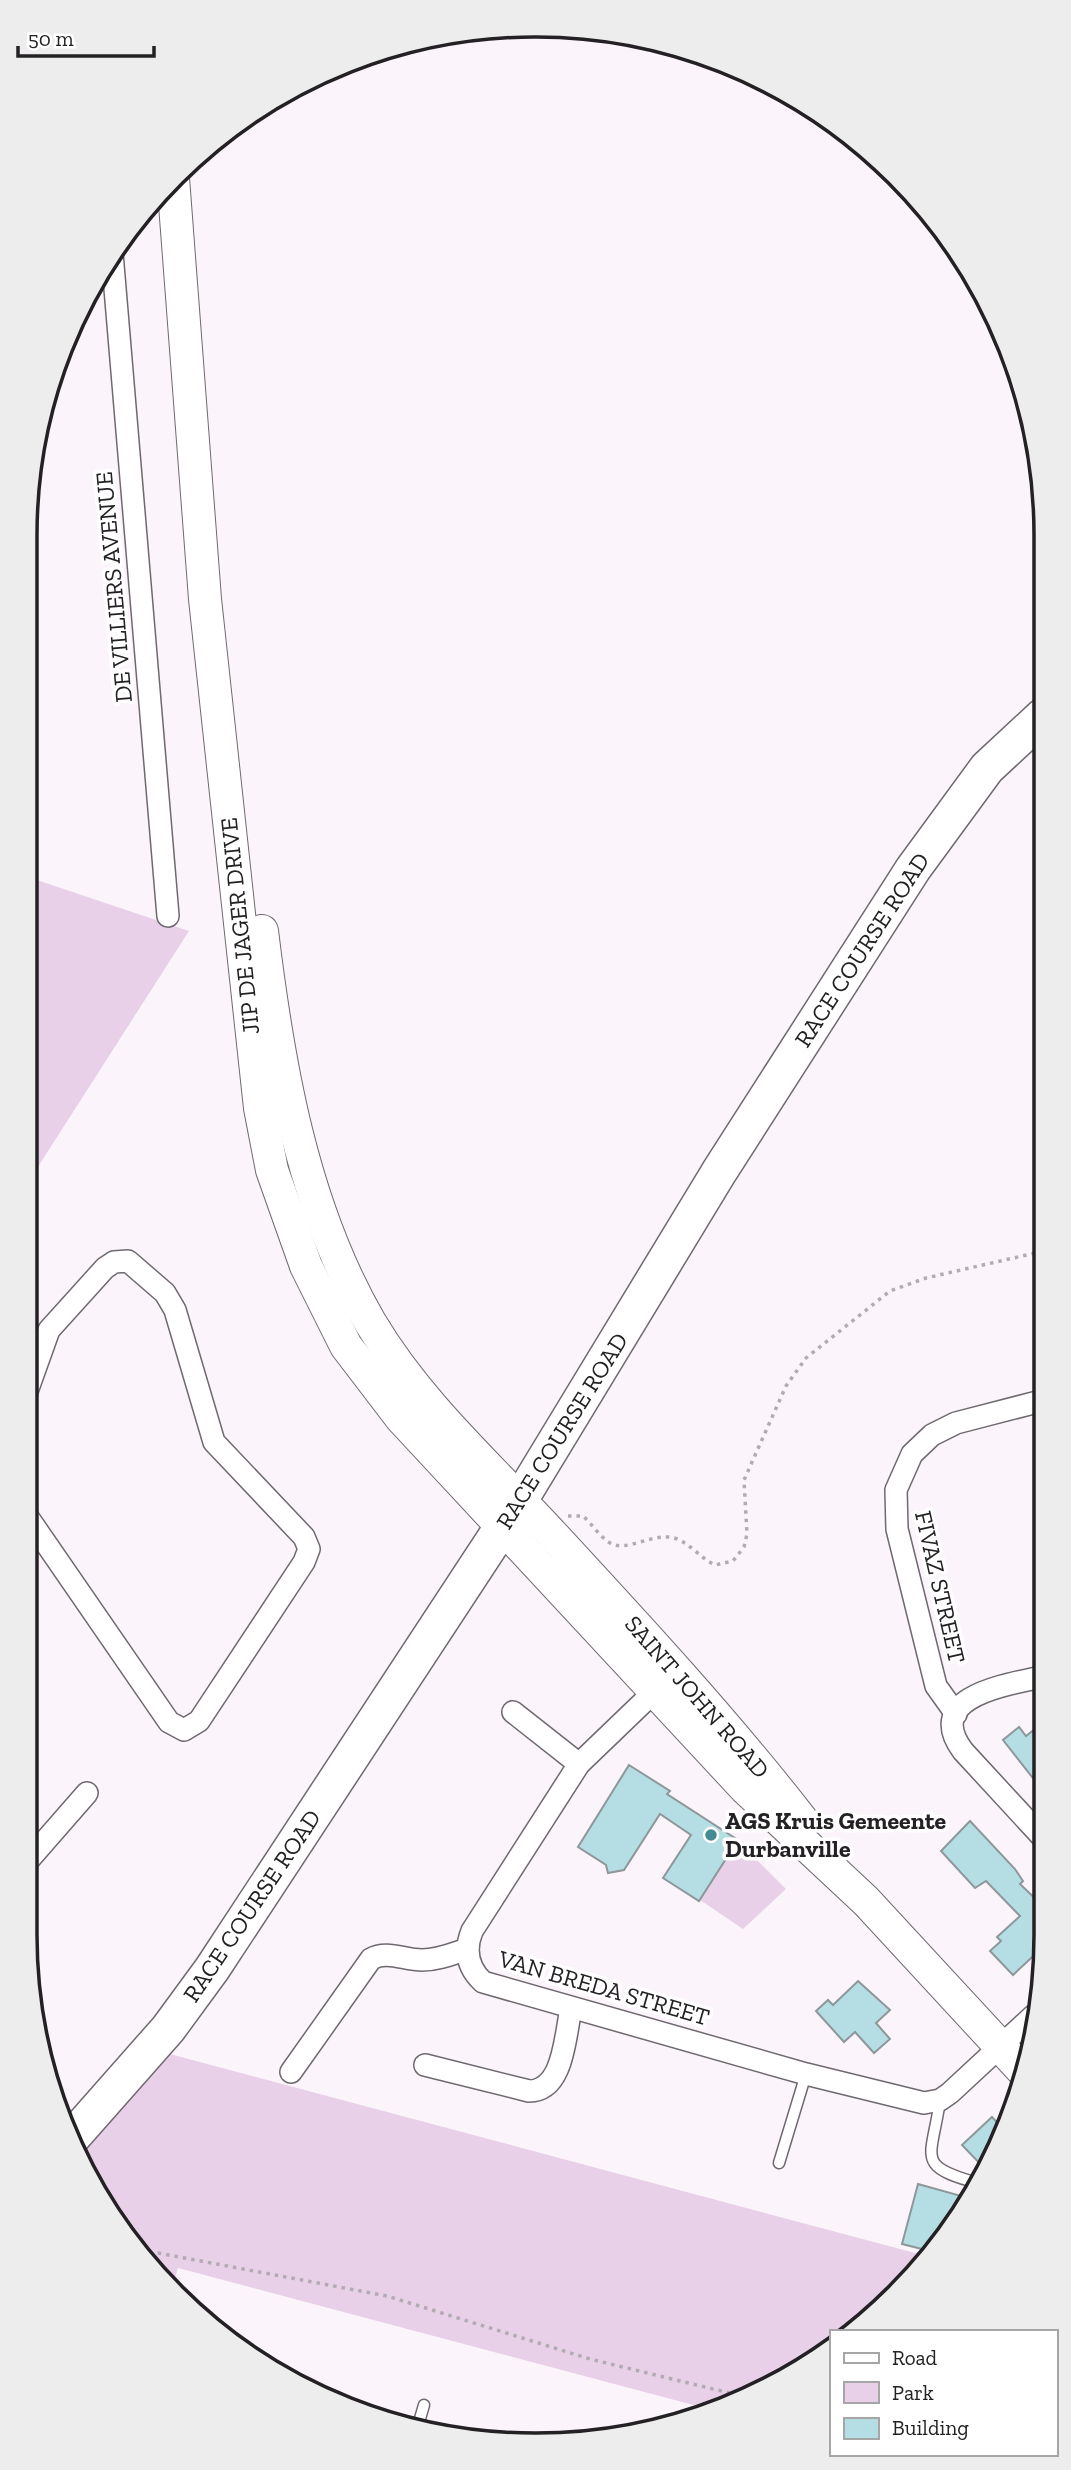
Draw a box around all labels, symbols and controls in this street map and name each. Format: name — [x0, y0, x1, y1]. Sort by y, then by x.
scale bar — [18, 14, 154, 58]
text: 50 m — [28, 26, 74, 51]
street label: DE VILLIERS AVENUE — [89, 470, 138, 704]
street label: JIP DE JAGER DRIVE — [214, 816, 265, 1036]
street label: RACE COURSE ROAD — [788, 847, 935, 1052]
street label: RACE COURSE ROAD — [489, 1327, 634, 1534]
street label: FIVAZ STREET — [909, 1508, 972, 1666]
street label: SAINT JOHN ROAD — [619, 1609, 776, 1784]
street label: RACE COURSE ROAD — [176, 1804, 327, 2007]
place label: AGS Kruis Gemeente Durbanville — [725, 1806, 946, 1863]
marker: AGS Kruis Gemeente Durbanville — [703, 1827, 719, 1843]
street label: VAN BREDA STREET — [494, 1943, 713, 2032]
legend — [830, 2330, 1057, 2456]
text: Road — [892, 2345, 938, 2370]
text: Park — [892, 2380, 934, 2405]
text: Building — [892, 2415, 969, 2440]

